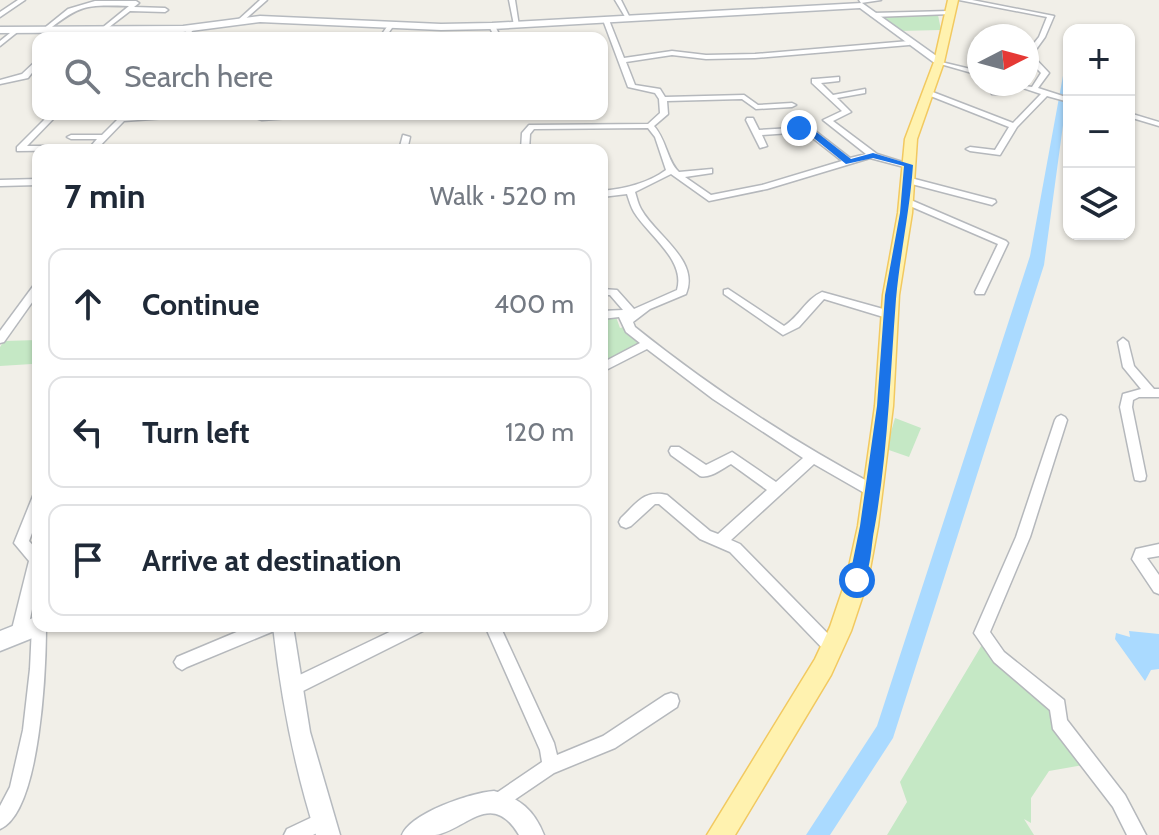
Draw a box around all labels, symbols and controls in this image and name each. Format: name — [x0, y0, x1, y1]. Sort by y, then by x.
north arrow — [967, 24, 1039, 96]
map controls — [1063, 24, 1135, 240]
button: + — [1063, 24, 1135, 96]
search box — [32, 32, 608, 120]
icon: search — [60, 54, 104, 98]
text: Search here — [124, 58, 273, 95]
button: − — [1063, 96, 1135, 168]
route end — [781, 110, 817, 146]
button: layers — [1063, 168, 1135, 240]
text: 7 min — [64, 175, 145, 217]
text: Walk · 520 m — [430, 180, 576, 212]
icon: ahead — [66, 282, 110, 326]
text: Continue — [142, 286, 259, 323]
text: 400 m — [494, 288, 574, 320]
icon: left — [66, 410, 110, 454]
text: Turn left — [142, 414, 250, 451]
text: 120 m — [505, 416, 574, 448]
icon: arrive — [66, 538, 110, 582]
text: Arrive at destination — [142, 542, 402, 579]
route start — [839, 562, 875, 598]

